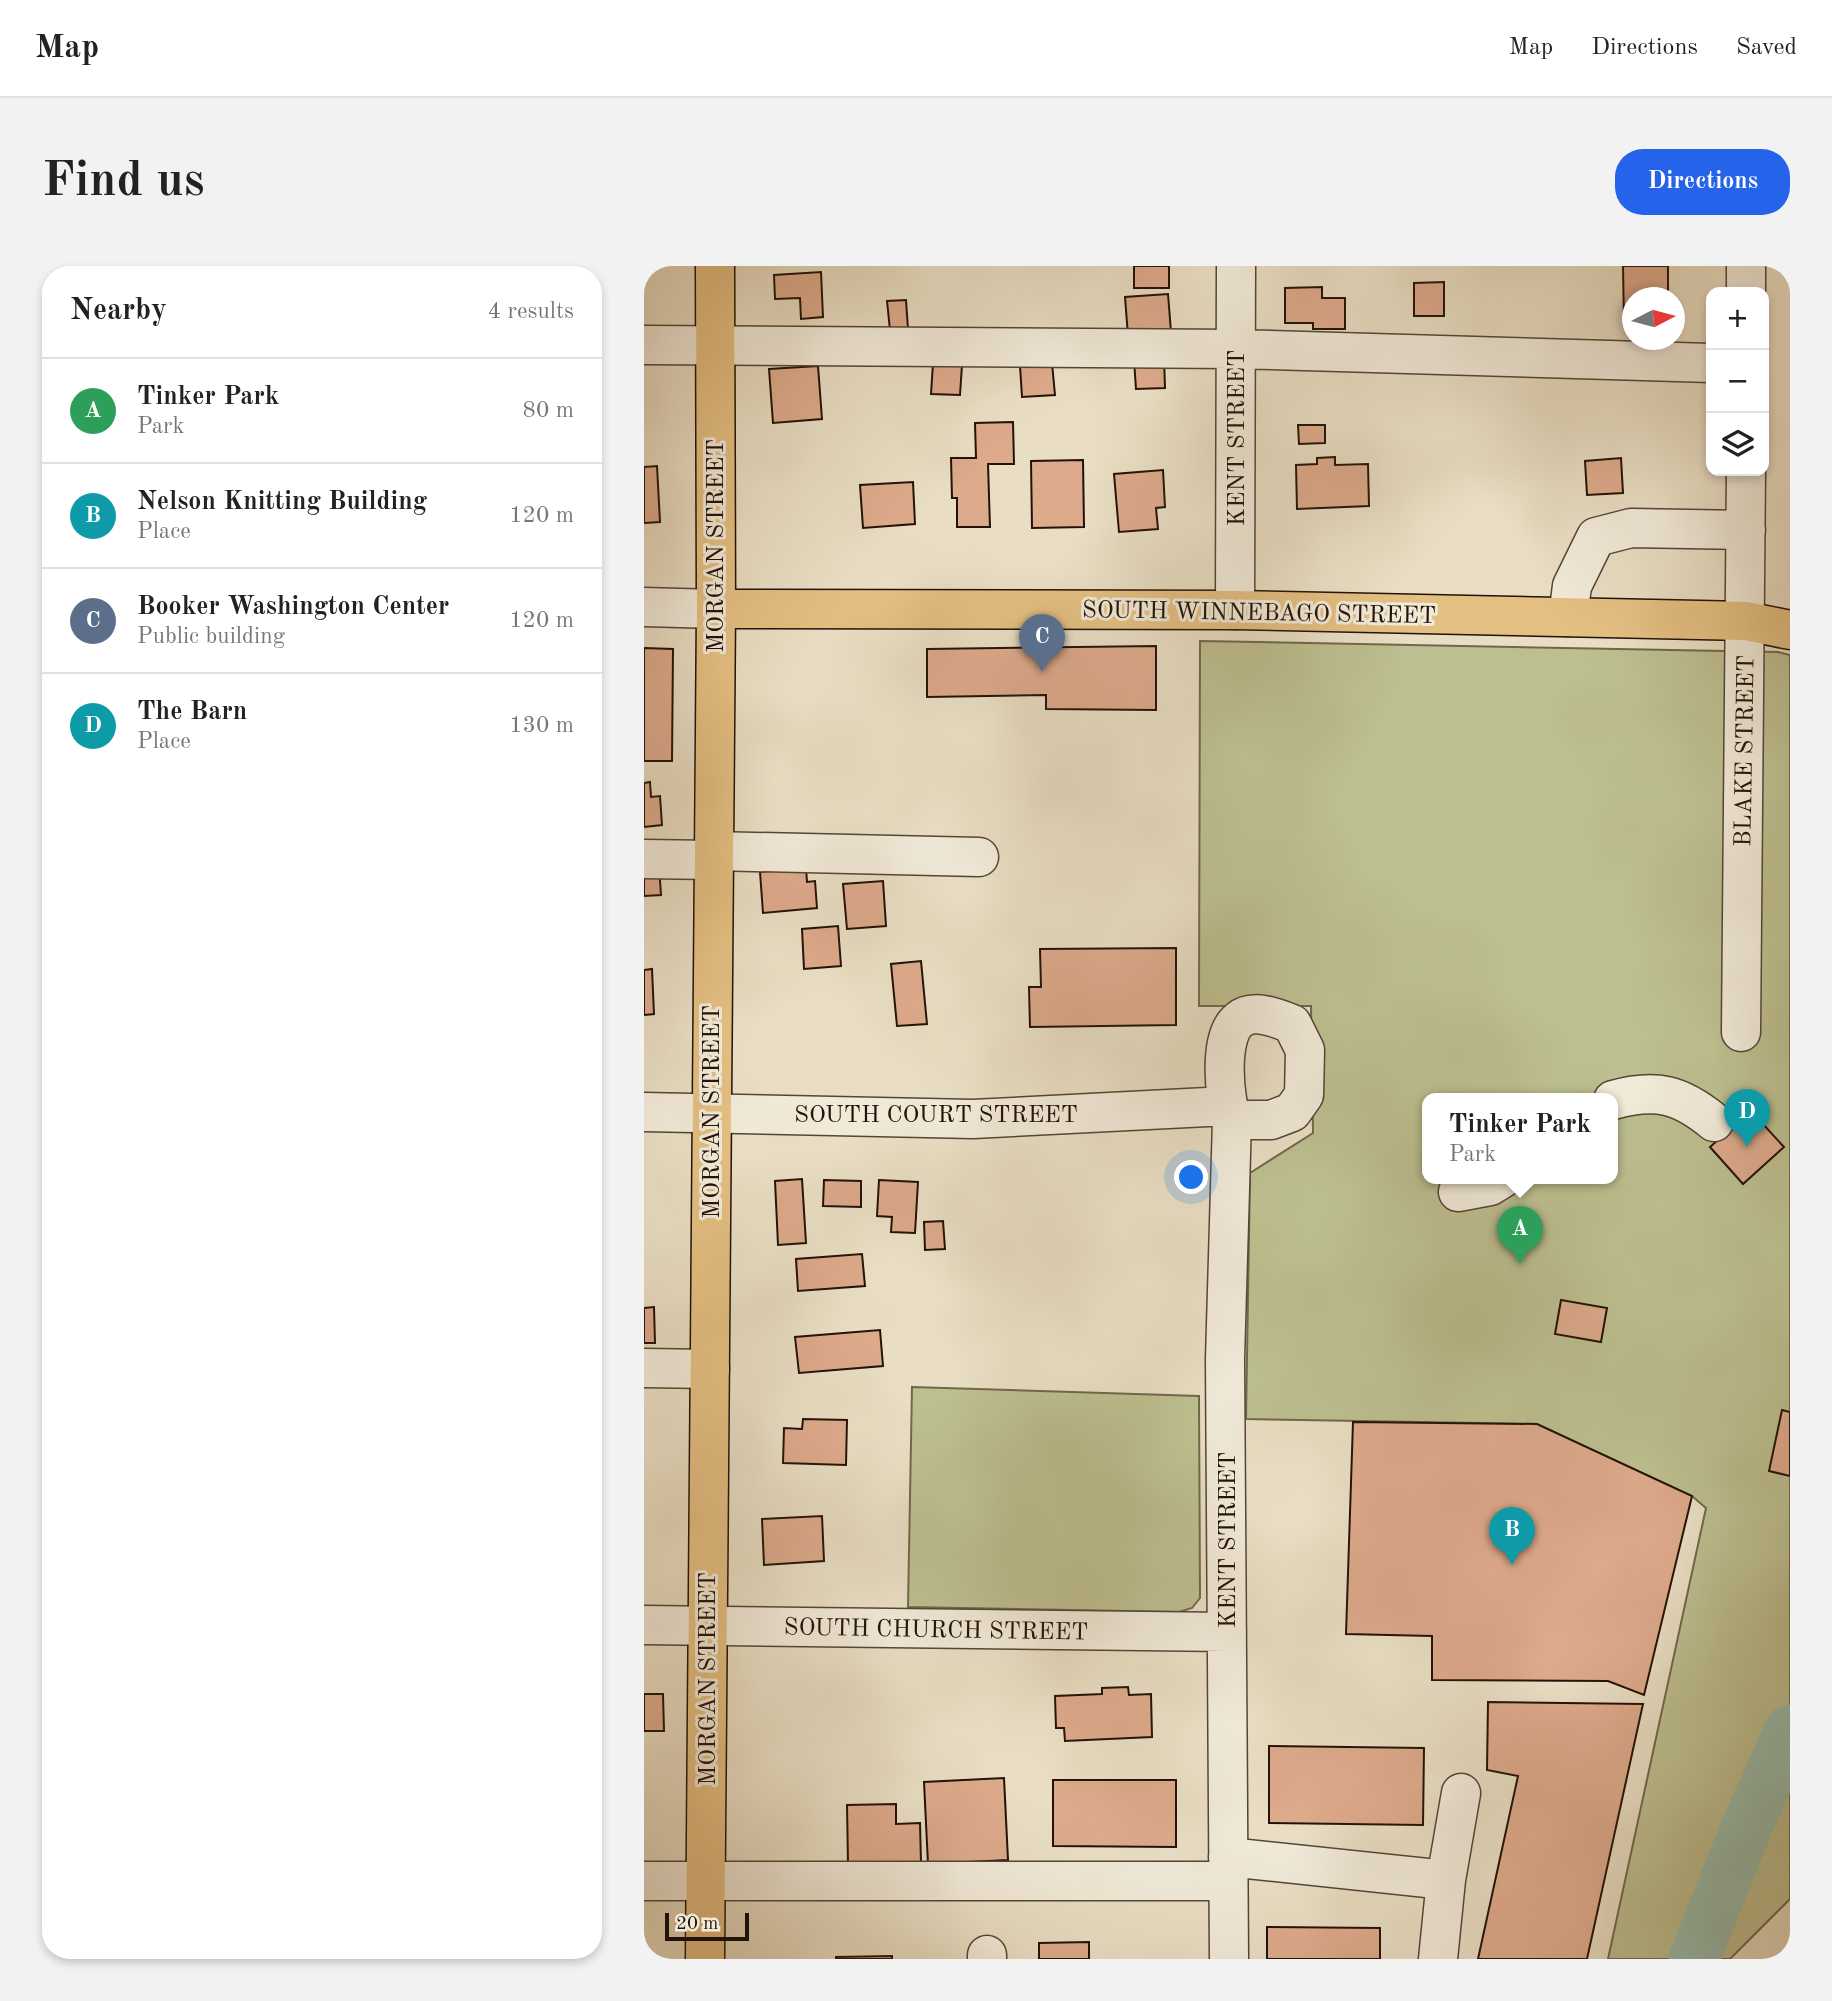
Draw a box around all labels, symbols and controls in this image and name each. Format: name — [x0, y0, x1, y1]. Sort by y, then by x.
text: Map — [35, 32, 99, 65]
text: Map — [1509, 36, 1553, 60]
text: Directions — [1591, 36, 1698, 60]
text: Saved — [1736, 36, 1797, 60]
button: Directions — [1615, 149, 1790, 215]
text: Find us — [42, 158, 205, 207]
north arrow — [1622, 287, 1685, 350]
map controls — [1706, 287, 1769, 476]
button: + — [1706, 287, 1769, 350]
text: Nearby — [70, 296, 167, 326]
text: 4 results — [488, 300, 574, 323]
street label: KENT STREET — [1226, 350, 1250, 526]
button: − — [1706, 350, 1769, 413]
text: Tinker Park — [137, 384, 279, 410]
text: A — [84, 399, 102, 422]
text: 80 m — [523, 399, 574, 422]
button: layers — [1706, 413, 1769, 476]
text: Park — [137, 415, 184, 438]
street label: MORGAN STREET — [705, 439, 729, 653]
text: Nelson Knitting Building — [137, 489, 427, 515]
text: B — [85, 504, 101, 527]
text: 120 m — [509, 504, 574, 527]
text: Place — [137, 520, 191, 543]
text: Booker Washington Center — [137, 594, 449, 620]
street label: SOUTH WINNEBAGO STREET — [1082, 599, 1436, 629]
text: C — [85, 609, 101, 632]
text: 120 m — [509, 609, 574, 632]
pin: C — [1019, 614, 1065, 672]
text: Public building — [137, 625, 285, 648]
street label: BLAKE STREET — [1732, 655, 1760, 847]
text: The Barn — [137, 699, 247, 725]
text: D — [84, 714, 102, 737]
text: 130 m — [509, 714, 574, 737]
text: Place — [137, 730, 191, 753]
street label: MORGAN STREET — [701, 1005, 725, 1219]
pin: D — [1724, 1089, 1770, 1147]
popup — [1422, 1093, 1618, 1184]
street label: SOUTH COURT STREET — [794, 1104, 1078, 1128]
text: Tinker Park — [1449, 1112, 1591, 1138]
text: Park — [1449, 1143, 1496, 1166]
your location — [1174, 1160, 1208, 1194]
pin: A — [1497, 1206, 1543, 1264]
street label: KENT STREET — [1217, 1452, 1241, 1628]
pin: B — [1489, 1507, 1535, 1565]
street label: MORGAN STREET — [697, 1572, 721, 1786]
street label: SOUTH CHURCH STREET — [783, 1616, 1088, 1646]
scale bar — [665, 1910, 749, 1942]
text: 20 m — [676, 1915, 718, 1934]

